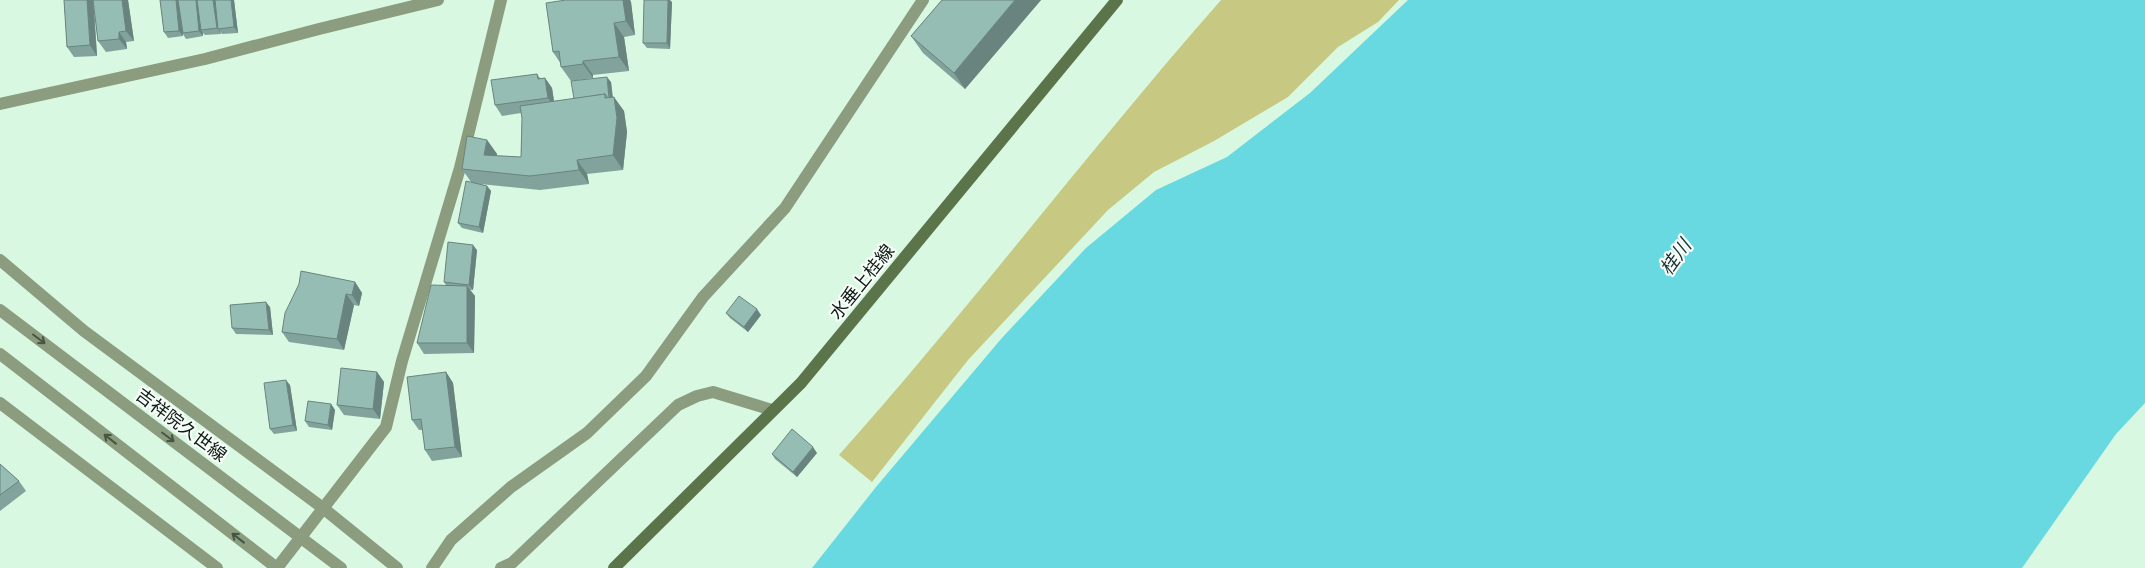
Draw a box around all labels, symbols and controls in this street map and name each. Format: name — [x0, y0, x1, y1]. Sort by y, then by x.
water label: 桂川 — [1654, 233, 1698, 280]
street label: 水垂上桂線 — [824, 239, 899, 324]
one-way arrow — [32, 334, 46, 344]
street label: 吉祥院久世線 — [131, 383, 231, 466]
one-way arrow — [161, 432, 175, 442]
one-way arrow — [104, 433, 117, 444]
one-way arrow — [232, 533, 245, 544]

